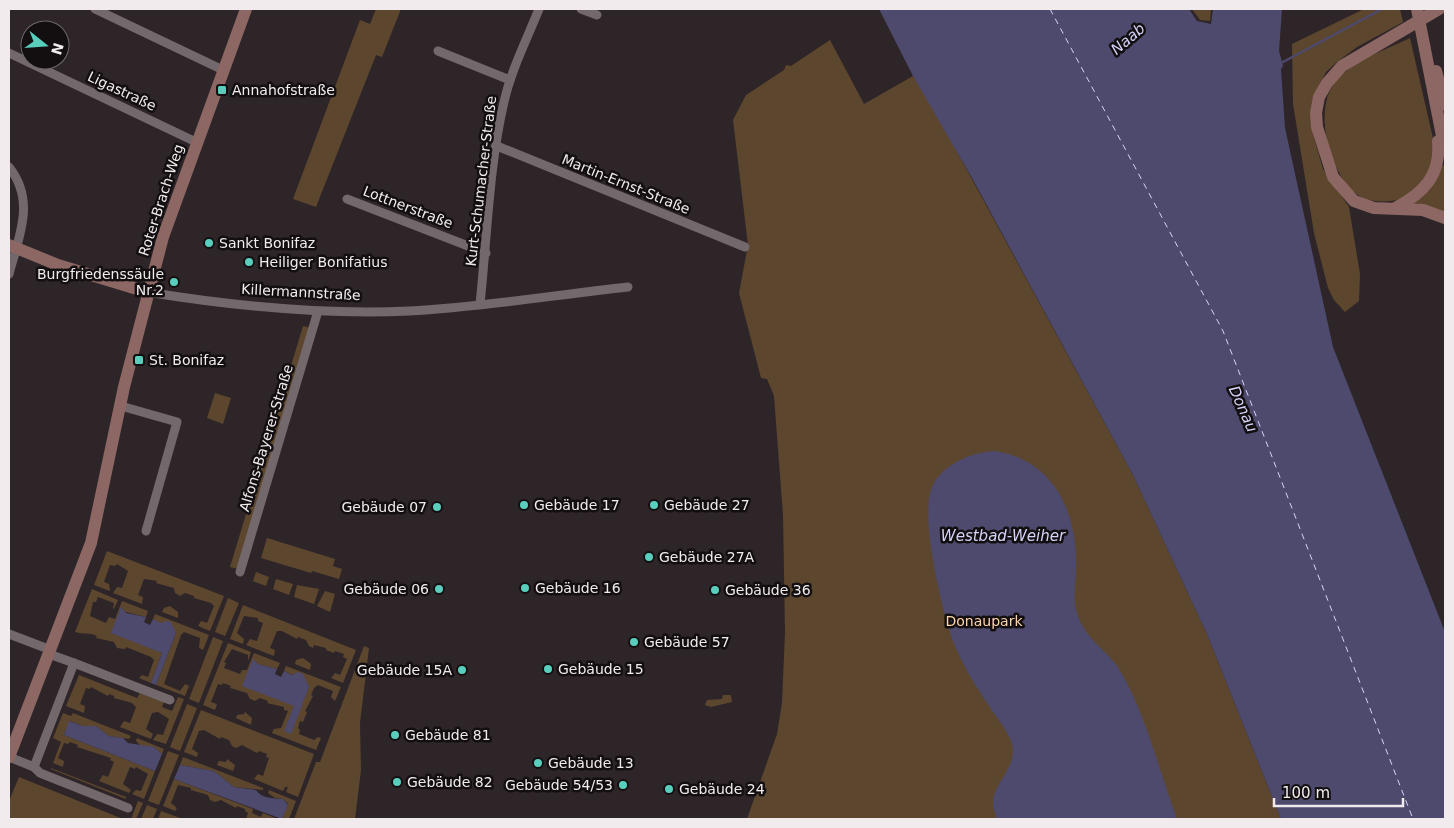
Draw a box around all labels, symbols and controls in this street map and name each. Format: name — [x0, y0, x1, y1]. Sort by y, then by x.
water label: Naab — [1107, 19, 1149, 59]
north arrow — [20, 20, 70, 70]
text: N — [48, 41, 67, 57]
street label: Ligastraße — [85, 68, 159, 114]
place label: Annahofstraße — [232, 82, 335, 98]
marker: Annahofstraße — [216, 84, 228, 96]
street label: Kurt-Schumacher-Straße — [463, 95, 499, 267]
street label: Roter-Brach-Weg — [135, 142, 187, 258]
street label: Martin-Ernst-Straße — [560, 151, 692, 217]
street label: Lottnerstraße — [361, 183, 455, 231]
place label: Sankt Bonifaz — [219, 235, 315, 251]
marker: Sankt Bonifaz — [203, 237, 215, 249]
place label: Heiliger Bonifatius — [259, 254, 388, 270]
marker: Heiliger Bonifatius — [243, 256, 255, 268]
place label: Burgfriedenssäule Nr.2 — [37, 266, 164, 298]
marker: Burgfriedenssäule Nr.2 — [168, 276, 180, 288]
street label: Killermannstraße — [241, 281, 361, 303]
place label: St. Bonifaz — [149, 352, 224, 368]
marker: St. Bonifaz — [133, 354, 145, 366]
street label: Alfons-Bayerer-Straße — [236, 363, 296, 513]
water label: Donau — [1225, 383, 1261, 435]
place label: Gebäude 17 — [534, 497, 620, 513]
place label: Gebäude 27 — [664, 497, 750, 513]
place label: Gebäude 07 — [341, 499, 427, 515]
marker: Gebäude 17 — [518, 499, 530, 511]
marker: Gebäude 27 — [648, 499, 660, 511]
marker: Gebäude 07 — [431, 501, 443, 513]
water label: Westbad-Weiher — [941, 527, 1066, 545]
place label: Gebäude 27A — [659, 549, 755, 565]
marker: Gebäude 27A — [643, 551, 655, 563]
place label: Gebäude 16 — [535, 580, 621, 596]
place label: Gebäude 06 — [343, 581, 429, 597]
marker: Gebäude 16 — [519, 582, 531, 594]
place label: Gebäude 36 — [725, 582, 811, 598]
marker: Gebäude 06 — [433, 583, 445, 595]
marker: Gebäude 36 — [709, 584, 721, 596]
park label: Donaupark — [946, 613, 1023, 629]
place label: Gebäude 57 — [644, 634, 730, 650]
marker: Gebäude 57 — [628, 636, 640, 648]
place label: Gebäude 15 — [558, 661, 644, 677]
place label: Gebäude 15A — [357, 662, 452, 678]
marker: Gebäude 15 — [542, 663, 554, 675]
marker: Gebäude 15A — [456, 664, 468, 676]
place label: Gebäude 81 — [405, 727, 491, 743]
marker: Gebäude 81 — [389, 729, 401, 741]
place label: Gebäude 13 — [548, 755, 634, 771]
marker: Gebäude 13 — [532, 757, 544, 769]
place label: Gebäude 82 — [407, 774, 493, 790]
marker: Gebäude 82 — [391, 776, 403, 788]
scale bar — [1274, 776, 1403, 808]
place label: Gebäude 54/53 — [505, 777, 613, 793]
marker: Gebäude 54/53 — [617, 779, 629, 791]
place label: Gebäude 24 — [679, 781, 765, 797]
marker: Gebäude 24 — [663, 783, 675, 795]
text: 100 m — [1282, 784, 1330, 802]

